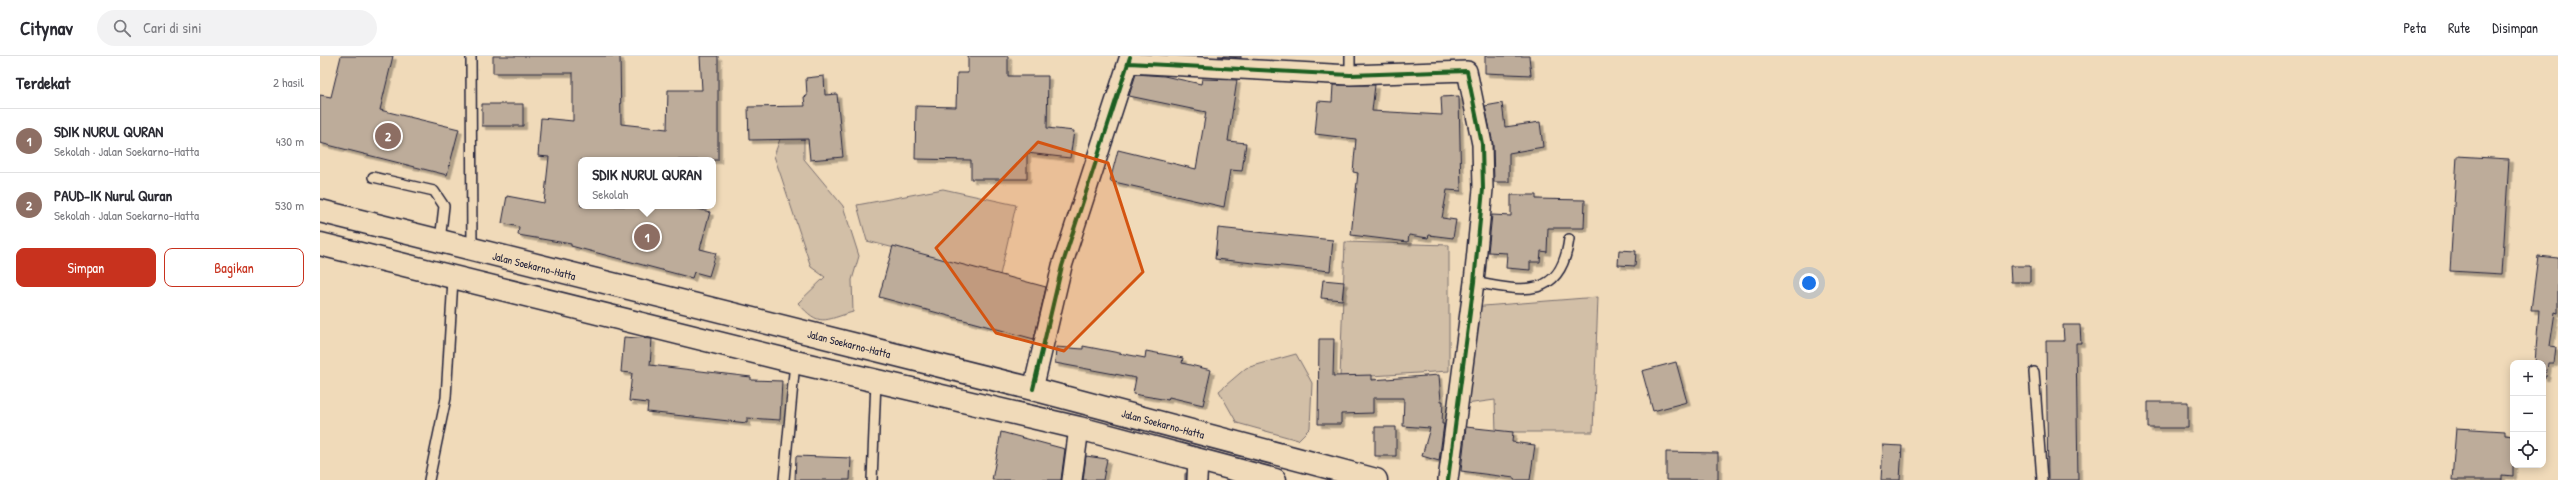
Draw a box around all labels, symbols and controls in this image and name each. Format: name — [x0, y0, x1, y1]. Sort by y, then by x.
search box — [97, 10, 377, 46]
text: Citynav — [20, 15, 73, 41]
icon: search — [111, 17, 133, 39]
text: Cari di sini — [143, 17, 202, 38]
text: Peta — [2403, 18, 2426, 37]
text: Rute — [2448, 18, 2470, 37]
text: Disimpan — [2492, 18, 2538, 37]
text: Terdekat — [16, 71, 70, 94]
text: 2 hasil — [273, 73, 304, 91]
text: SDIK NURUL QURAN — [54, 121, 163, 142]
pin: 2 — [375, 121, 401, 151]
text: 1 — [27, 132, 31, 150]
text: 430 m — [276, 132, 304, 150]
text: Sekolah · Jalan Soekarno-Hatta — [54, 142, 199, 160]
popup — [578, 157, 716, 209]
text: SDIK NURUL QURAN — [592, 164, 702, 185]
text: PAUD-IK Nurul Quran — [54, 185, 172, 206]
text: Sekolah — [592, 185, 628, 203]
text: 2 — [26, 196, 32, 214]
text: 530 m — [275, 196, 304, 214]
text: Sekolah · Jalan Soekarno-Hatta — [54, 206, 199, 224]
pin: 1 — [634, 222, 660, 252]
button: Simpan — [16, 248, 156, 287]
button: Bagikan — [164, 248, 304, 287]
street label: Jalan Soekarno-Hatta — [491, 249, 578, 283]
your location — [1799, 273, 1819, 293]
street label: Jalan Soekarno-Hatta — [806, 327, 893, 361]
map controls — [2510, 360, 2546, 468]
button: + — [2510, 360, 2546, 396]
button: − — [2510, 396, 2546, 432]
street label: Jalan Soekarno-Hatta — [1120, 406, 1207, 442]
button: locate — [2510, 432, 2546, 468]

